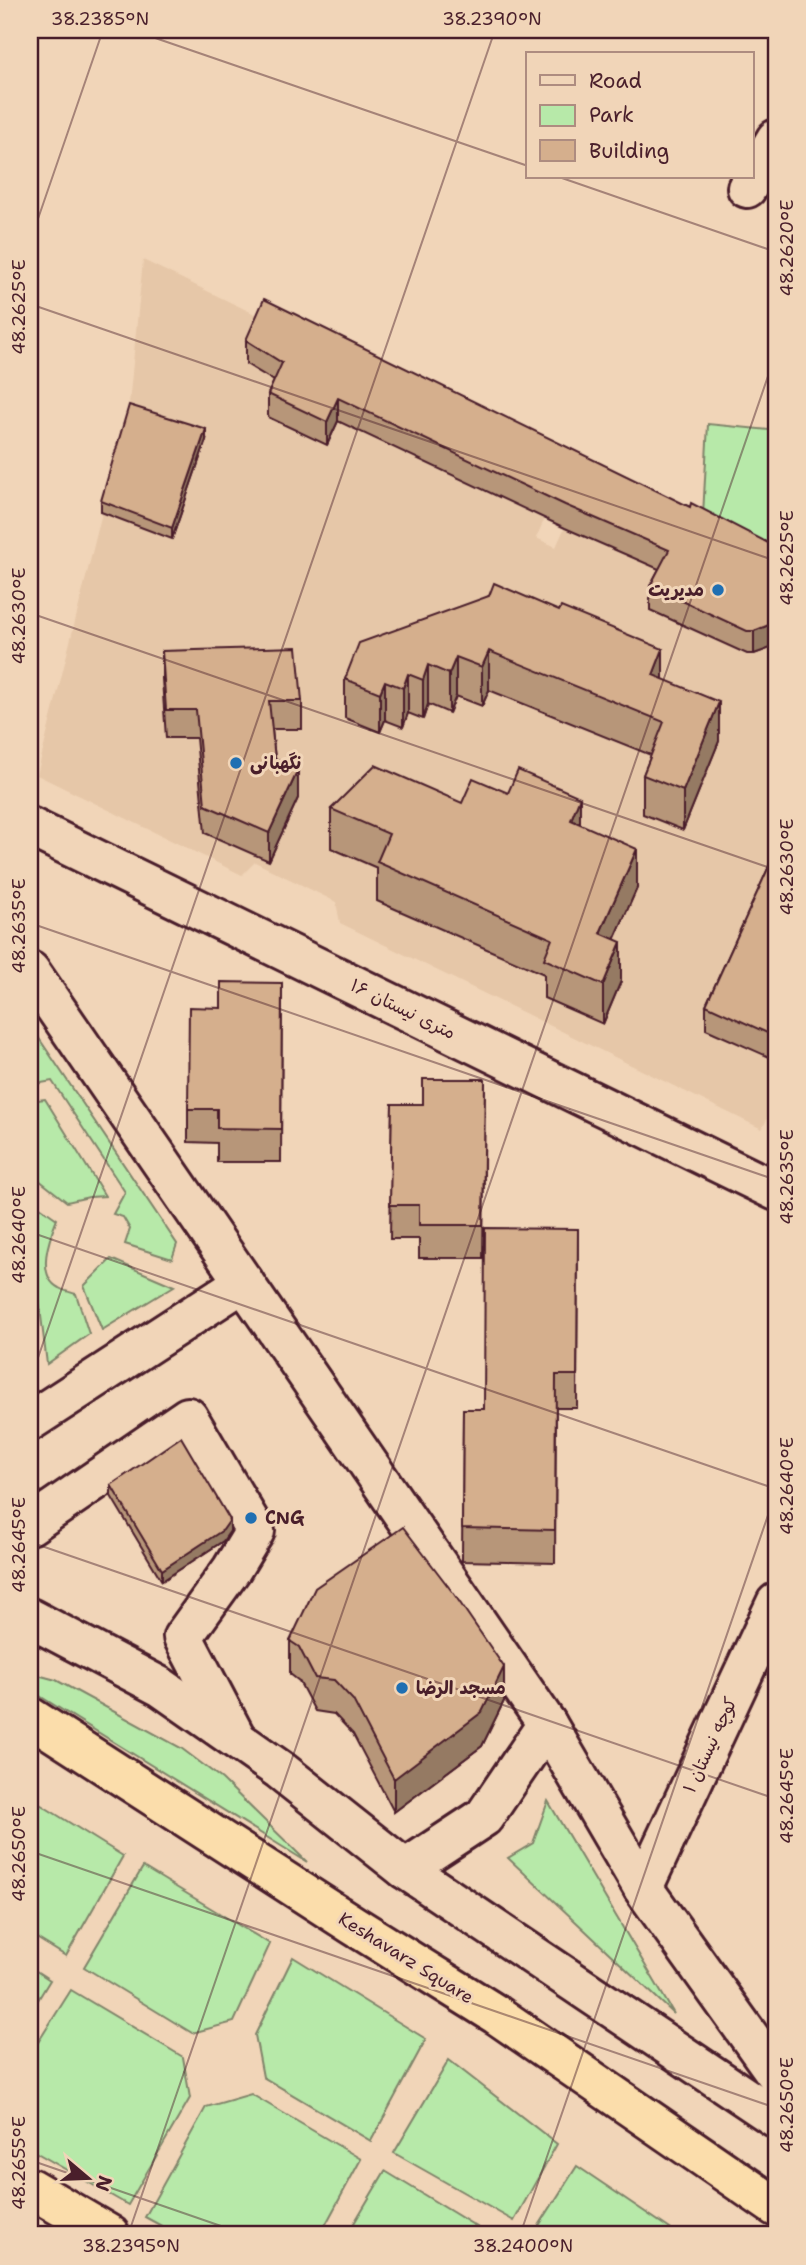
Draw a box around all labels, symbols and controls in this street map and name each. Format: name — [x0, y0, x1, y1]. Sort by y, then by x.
text: 38.2385°N — [51, 7, 149, 31]
text: 38.2390°N — [442, 7, 542, 31]
legend — [526, 52, 754, 178]
text: Road — [589, 67, 642, 95]
text: Park — [589, 101, 634, 129]
text: Building — [589, 137, 669, 165]
text: 48.2620°E — [775, 200, 799, 296]
text: 48.2625°E — [7, 259, 31, 355]
text: 48.2625°E — [775, 510, 799, 606]
text: 48.2630°E — [7, 567, 31, 665]
place label: مدیریت — [648, 578, 704, 602]
marker: مدیریت — [710, 582, 726, 598]
place label: نگهبانی — [250, 751, 301, 775]
marker: نگهبانی — [228, 755, 244, 771]
text: 48.2630°E — [775, 818, 799, 916]
text: 48.2635°E — [7, 878, 31, 974]
street label: ۱۶ متری نیستان — [346, 973, 460, 1045]
text: 48.2635°E — [775, 1129, 799, 1225]
text: 48.2640°E — [7, 1186, 31, 1284]
text: 48.2640°E — [775, 1437, 799, 1535]
text: 48.2645°E — [7, 1497, 31, 1593]
place label: CNG — [265, 1506, 305, 1530]
marker: CNG — [243, 1510, 259, 1526]
place label: مسجد الرضا — [416, 1676, 506, 1700]
marker: مسجد الرضا — [394, 1680, 410, 1696]
street label: کوچه نیستان ۱ — [677, 1693, 743, 1797]
text: 48.2645°E — [775, 1748, 799, 1844]
text: 48.2650°E — [7, 1806, 31, 1902]
street label: Keshavarz Square — [334, 1907, 478, 2009]
text: 48.2650°E — [775, 2057, 799, 2153]
text: 48.2655°E — [7, 2116, 31, 2210]
north arrow — [52, 2142, 122, 2212]
text: N — [89, 2172, 118, 2195]
text: 38.2395°N — [82, 2234, 180, 2258]
text: 38.2400°N — [473, 2234, 573, 2258]

